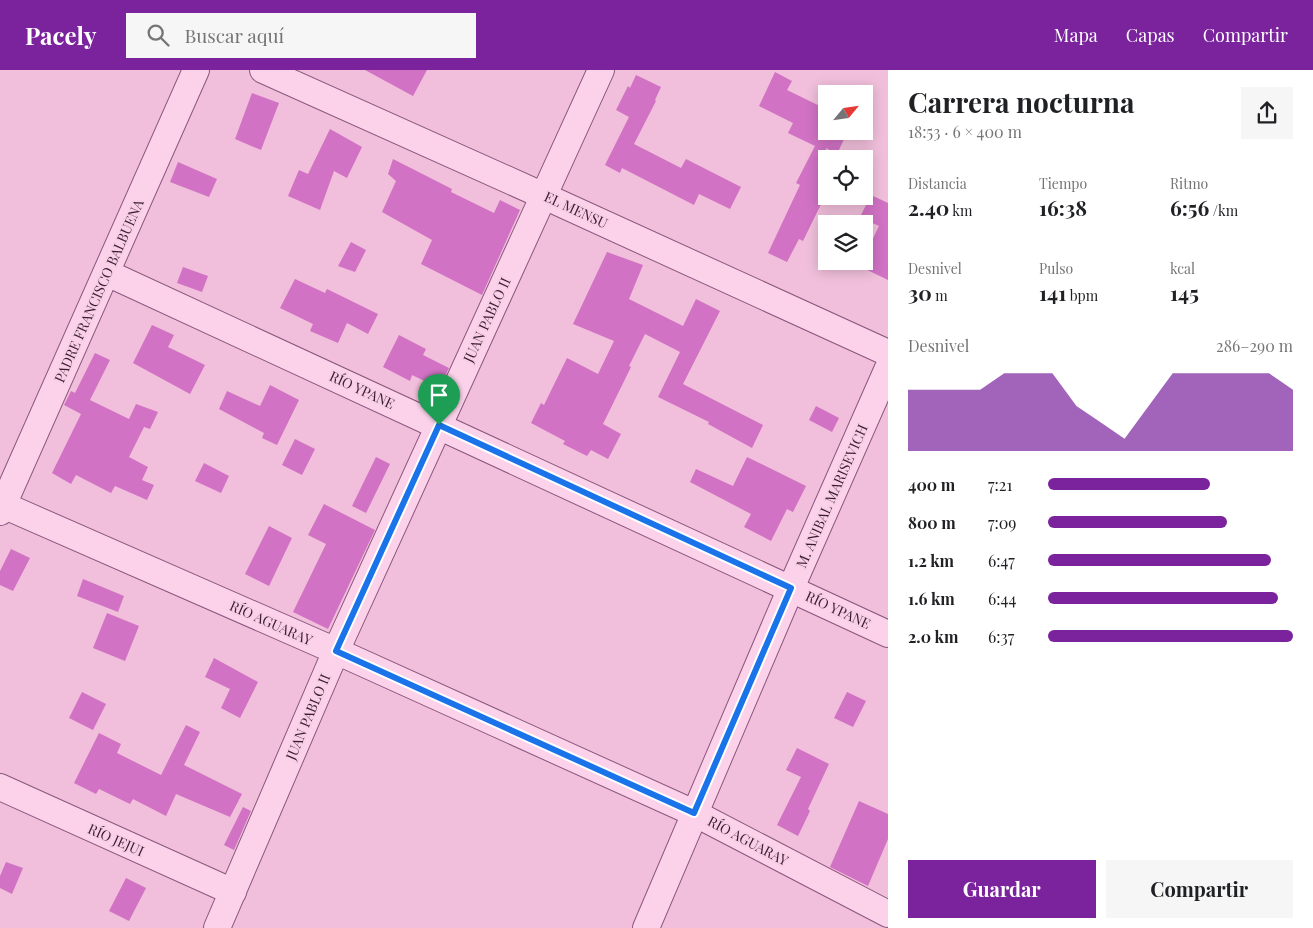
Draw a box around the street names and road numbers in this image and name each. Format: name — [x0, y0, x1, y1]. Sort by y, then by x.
street label: EL MENSU — [541, 187, 611, 233]
street label: PADRE FRANCISCO BALBUENA — [49, 196, 148, 385]
street label: JUAN PABLO II — [458, 274, 515, 366]
street label: RÍO YPANE — [326, 366, 398, 413]
street label: M. ANIBAL MARISEVICH — [791, 421, 872, 571]
street label: RÍO YPANE — [802, 586, 874, 633]
street label: RÍO AGUARAY — [227, 596, 316, 650]
street label: JUAN PABLO II — [280, 671, 334, 764]
street label: RÍO AGUARAY — [705, 811, 793, 870]
street label: RÍO JEJUI — [85, 819, 147, 860]

